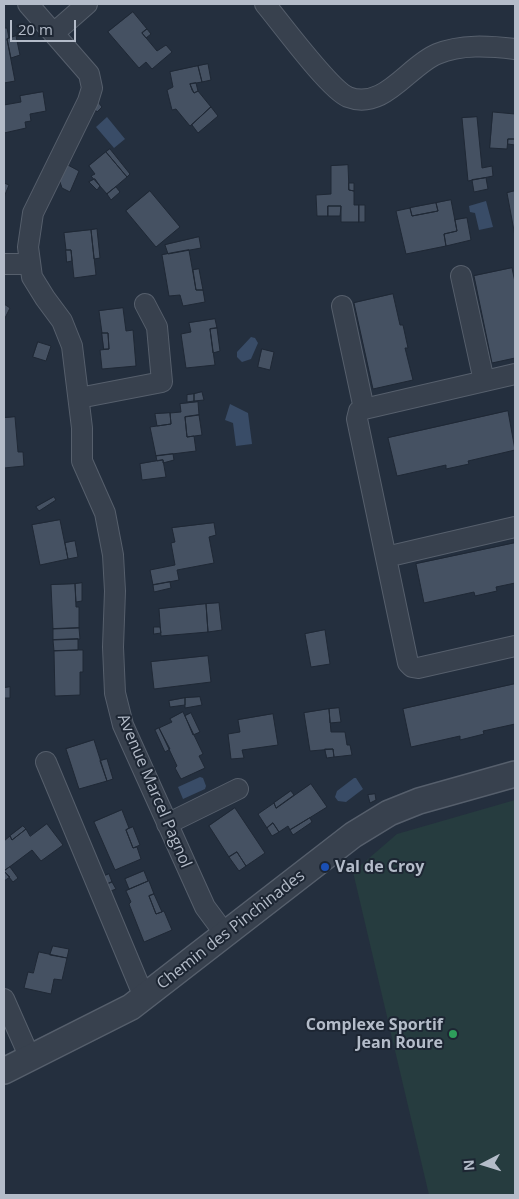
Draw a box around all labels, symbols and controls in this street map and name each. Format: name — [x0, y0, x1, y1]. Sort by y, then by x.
scale bar — [12, 10, 79, 42]
text: 20 m — [18, 19, 53, 39]
street label: Avenue Marcel Pagnol — [113, 711, 195, 871]
place label: Val de Croy — [335, 857, 424, 877]
marker: Val de Croy — [319, 861, 331, 873]
street label: Chemin des Pinchinades — [153, 866, 309, 994]
place label: Complexe Sportif Jean Roure — [306, 1015, 443, 1053]
marker: Complexe Sportif Jean Roure — [447, 1028, 459, 1040]
north arrow — [459, 1139, 509, 1189]
text: N — [459, 1159, 479, 1172]

